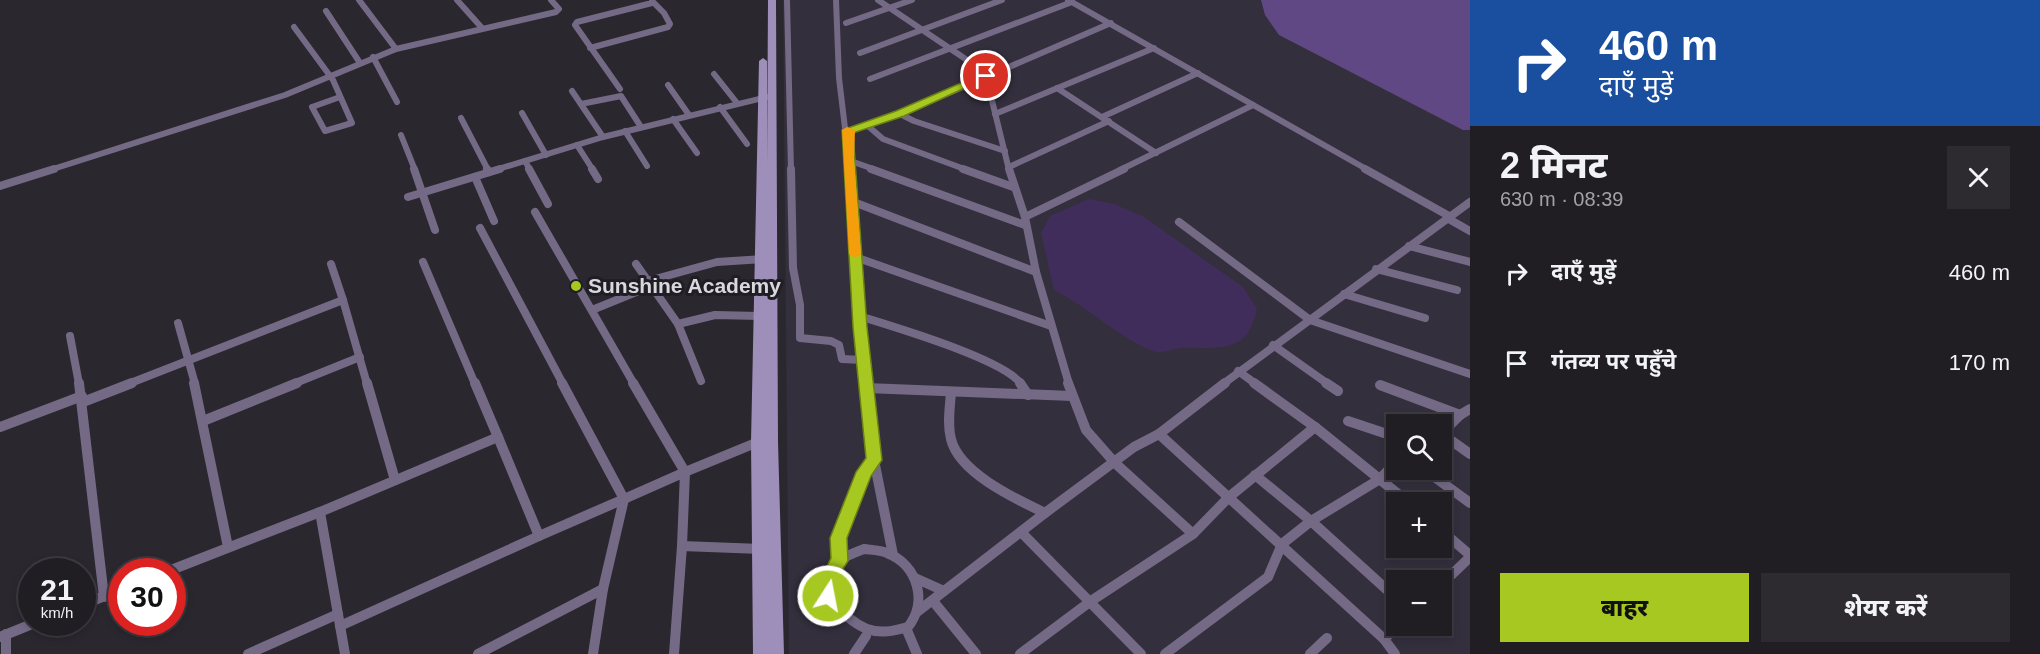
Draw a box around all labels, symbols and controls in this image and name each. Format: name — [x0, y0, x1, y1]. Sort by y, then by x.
text: 460 m — [1599, 22, 1718, 69]
icon: right — [1500, 24, 1578, 102]
pin — [960, 50, 1011, 101]
icon: arrive — [969, 59, 1002, 92]
text: दाएँ मुड़ें — [1599, 71, 1673, 101]
text: 2 मिनट — [1500, 145, 1608, 186]
button: close — [1947, 146, 2010, 209]
text: 630 m · 08:39 — [1500, 188, 1623, 210]
icon: right — [1500, 257, 1533, 290]
text: दाएँ मुड़ें — [1551, 259, 1616, 284]
text: 460 m — [1949, 260, 2010, 285]
place label: Sunshine Academy — [588, 274, 781, 297]
marker: Sunshine Academy — [569, 279, 583, 293]
icon: arrive — [1500, 347, 1533, 380]
text: गंतव्य पर पहुँचे — [1551, 349, 1676, 374]
text: 170 m — [1949, 350, 2010, 375]
map controls — [1386, 414, 1452, 636]
button: search — [1386, 414, 1452, 480]
button: + — [1386, 492, 1452, 558]
speed limit sign: 30 — [108, 558, 186, 636]
position arrow — [796, 564, 860, 628]
button: − — [1386, 570, 1452, 636]
text: 21 — [40, 573, 74, 606]
button: बाहर — [1500, 573, 1749, 642]
button: शेयर करें — [1761, 573, 2010, 642]
text: km/h — [41, 604, 73, 621]

